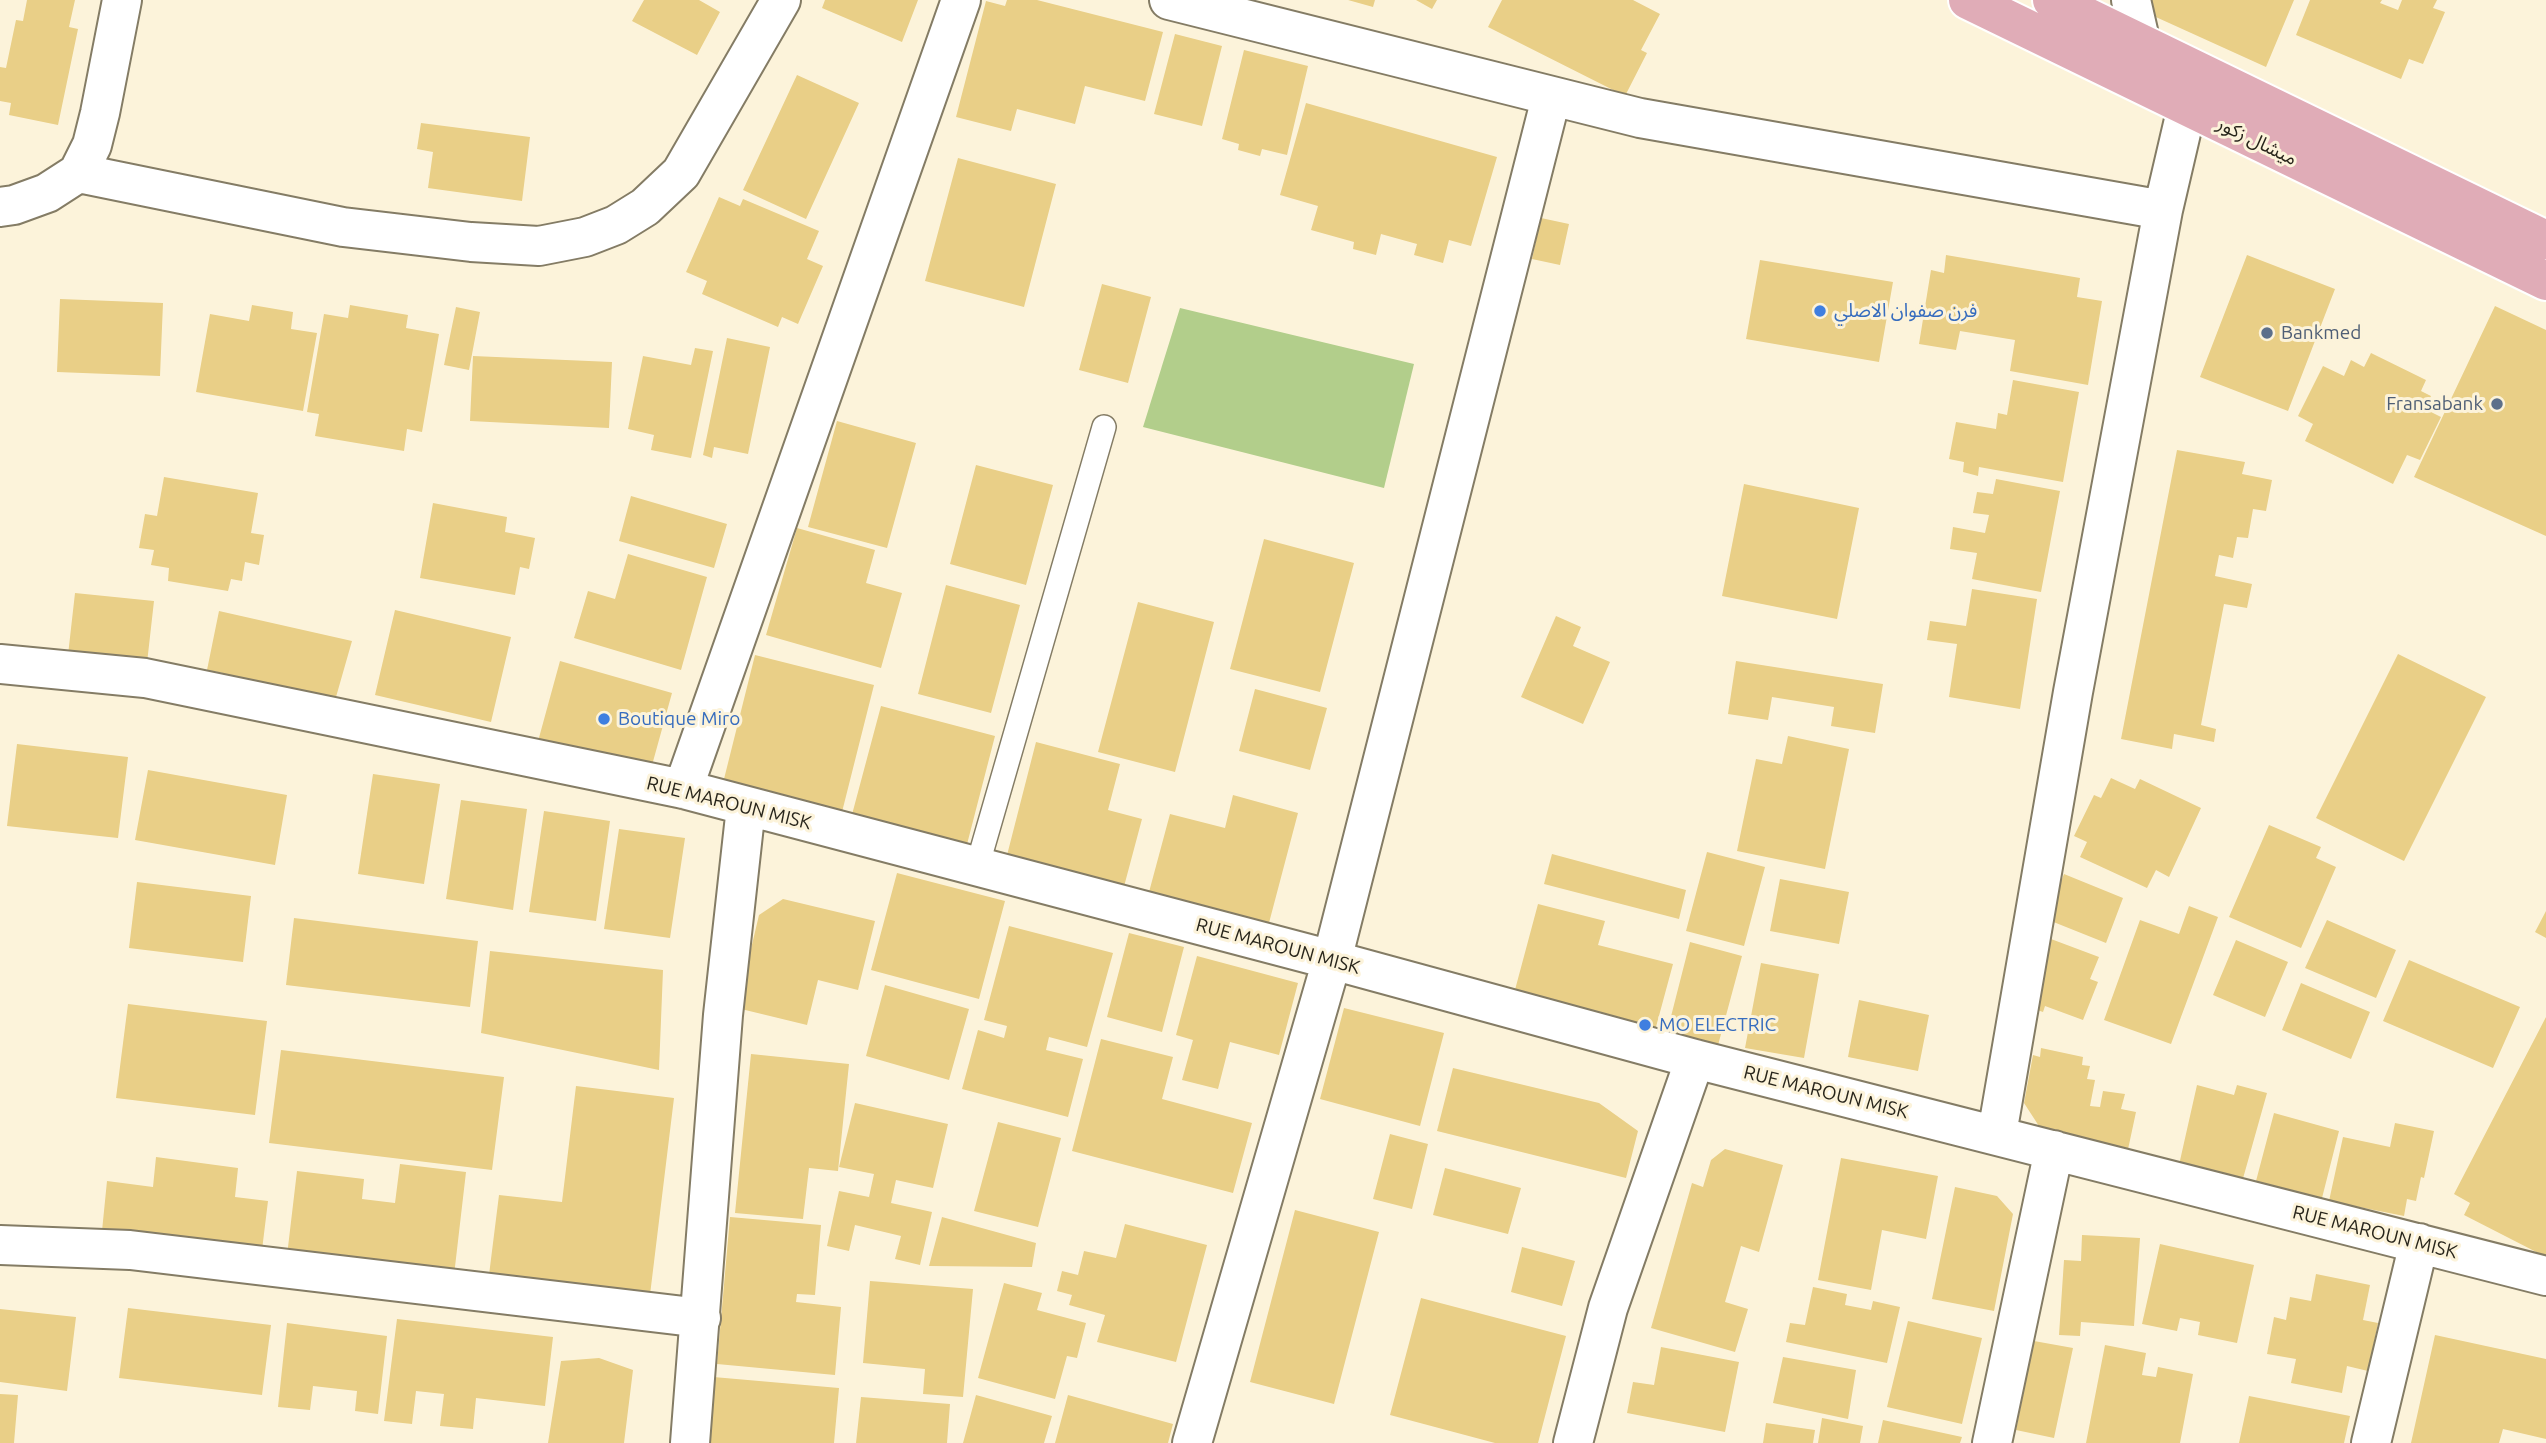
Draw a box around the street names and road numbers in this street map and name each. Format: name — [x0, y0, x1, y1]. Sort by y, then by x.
street label: ميشال زكور — [2213, 112, 2301, 170]
street label: RUE MAROUN MISK — [644, 771, 814, 835]
street label: RUE MAROUN MISK — [1193, 913, 1363, 979]
street label: RUE MAROUN MISK — [1741, 1060, 1911, 1124]
street label: RUE MAROUN MISK — [2290, 1200, 2460, 1264]

